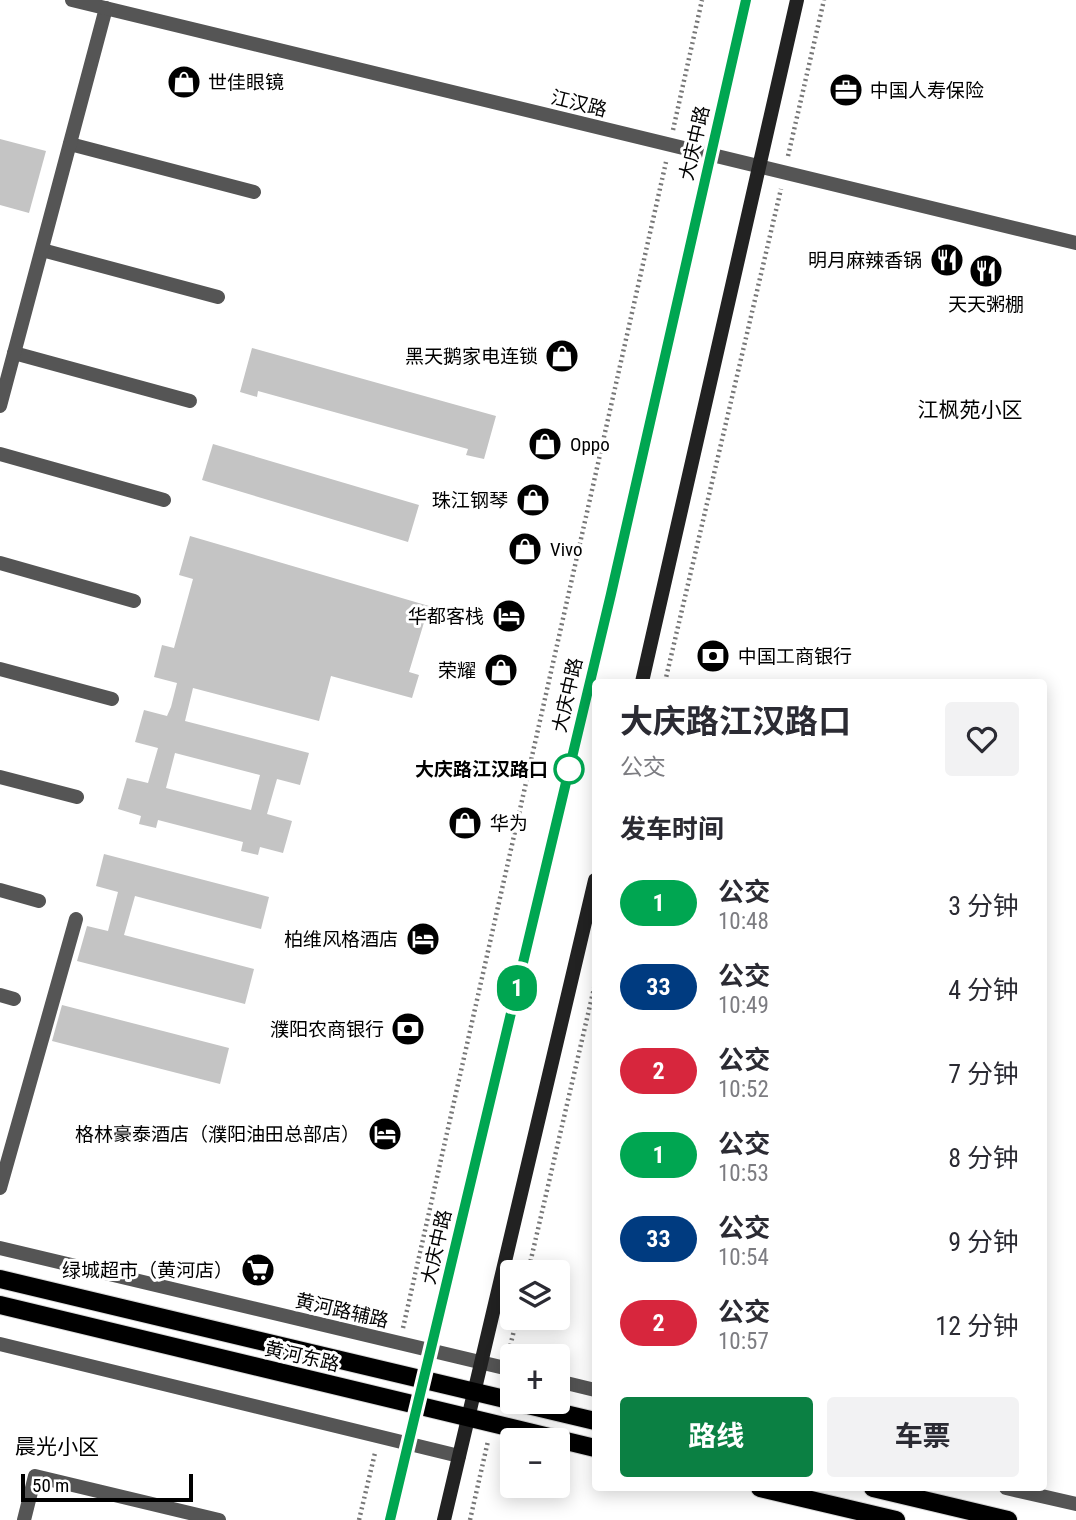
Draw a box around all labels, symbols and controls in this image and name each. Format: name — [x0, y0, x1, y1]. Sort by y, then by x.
shop icon: 世佳眼镜 — [165, 63, 203, 101]
place label: 世佳眼镜 — [208, 71, 284, 94]
office icon: 中国人寿保险 — [827, 71, 865, 109]
place label: 中国人寿保险 — [870, 79, 984, 102]
street label: 江汉路 — [548, 85, 609, 122]
street label: 大庆中路 — [675, 103, 714, 183]
restaurant icon: 明月麻辣香锅 — [928, 241, 966, 279]
place label: 明月麻辣香锅 — [808, 249, 922, 272]
restaurant icon: 天天粥棚 — [967, 252, 1005, 290]
place label: 天天粥棚 — [948, 293, 1024, 316]
shop icon: 黑天鹅家电连锁 — [543, 337, 581, 375]
place label: 黑天鹅家电连锁 — [405, 345, 538, 368]
district label: 江枫苑小区 — [918, 398, 1023, 422]
shop icon: Oppo — [526, 425, 564, 463]
place label: Oppo — [570, 433, 610, 456]
shop icon: 珠江钢琴 — [514, 481, 552, 519]
place label: 珠江钢琴 — [432, 489, 508, 512]
shop icon: Vivo — [506, 530, 544, 568]
place label: Vivo — [550, 538, 583, 561]
hotel icon: 华都客栈 — [490, 597, 528, 635]
place label: 华都客栈 — [408, 605, 484, 628]
bank icon: 中国工商银行 — [694, 637, 732, 675]
place label: 中国工商银行 — [738, 645, 852, 668]
shop icon: 荣耀 — [482, 651, 520, 689]
street label: 大庆中路 — [548, 655, 587, 735]
place label: 荣耀 — [438, 659, 476, 682]
text: 大庆路江汉路口 — [620, 702, 851, 741]
button: heart — [945, 702, 1019, 776]
marker: 大庆路江汉路口 — [554, 754, 584, 784]
text: 公交 — [620, 754, 666, 781]
place label: 大庆路江汉路口 — [415, 758, 548, 781]
shop icon: 华为 — [446, 804, 484, 842]
place label: 华为 — [490, 812, 528, 835]
text: 发车时间 — [620, 814, 724, 844]
text: 公交 — [718, 877, 770, 907]
text: 1 — [652, 889, 665, 917]
text: 3 分钟 — [948, 891, 1019, 921]
text: 10:48 — [718, 908, 769, 935]
hotel icon: 柏维风格酒店 — [404, 920, 442, 958]
place label: 柏维风格酒店 — [284, 928, 398, 951]
text: 公交 — [718, 961, 770, 991]
line badge: 1 — [494, 965, 540, 1011]
text: 33 — [646, 973, 671, 1001]
text: 1 — [511, 974, 523, 1002]
text: 4 分钟 — [948, 975, 1019, 1005]
text: 10:49 — [718, 992, 769, 1019]
bank icon: 濮阳农商银行 — [389, 1010, 427, 1048]
place label: 濮阳农商银行 — [270, 1018, 384, 1041]
text: 公交 — [718, 1045, 770, 1075]
text: 2 — [652, 1057, 665, 1085]
text: 7 分钟 — [948, 1059, 1019, 1089]
text: 10:52 — [718, 1076, 769, 1103]
hotel icon: 格林豪泰酒店（濮阳油田总部店） — [366, 1115, 404, 1153]
place label: 格林豪泰酒店（濮阳油田总部店） — [75, 1123, 360, 1146]
text: 公交 — [718, 1129, 770, 1159]
text: 1 — [652, 1141, 665, 1169]
text: 8 分钟 — [948, 1143, 1019, 1173]
text: 10:53 — [718, 1160, 769, 1187]
street label: 大庆中路 — [417, 1207, 456, 1287]
text: 公交 — [718, 1213, 770, 1243]
text: 33 — [646, 1225, 671, 1253]
text: 9 分钟 — [948, 1227, 1019, 1257]
text: 10:54 — [718, 1244, 769, 1271]
supermarket icon: 绿城超市（黄河店） — [239, 1251, 277, 1289]
place label: 绿城超市（黄河店） — [62, 1259, 233, 1282]
map controls — [500, 1260, 570, 1498]
button: layers — [500, 1260, 570, 1330]
street label: 黄河路辅路 — [293, 1289, 391, 1332]
text: 公交 — [718, 1297, 770, 1327]
text: 2 — [652, 1309, 665, 1337]
text: 12 分钟 — [935, 1311, 1019, 1341]
text: 10:57 — [718, 1328, 769, 1355]
street label: 黄河东路 — [262, 1337, 342, 1376]
button: + — [500, 1344, 570, 1414]
button: 路线 — [620, 1397, 813, 1477]
button: 车票 — [827, 1397, 1019, 1477]
button: − — [500, 1428, 570, 1498]
district label: 晨光小区 — [15, 1435, 99, 1459]
scale bar — [21, 1471, 192, 1503]
text: 50 m — [32, 1474, 69, 1497]

